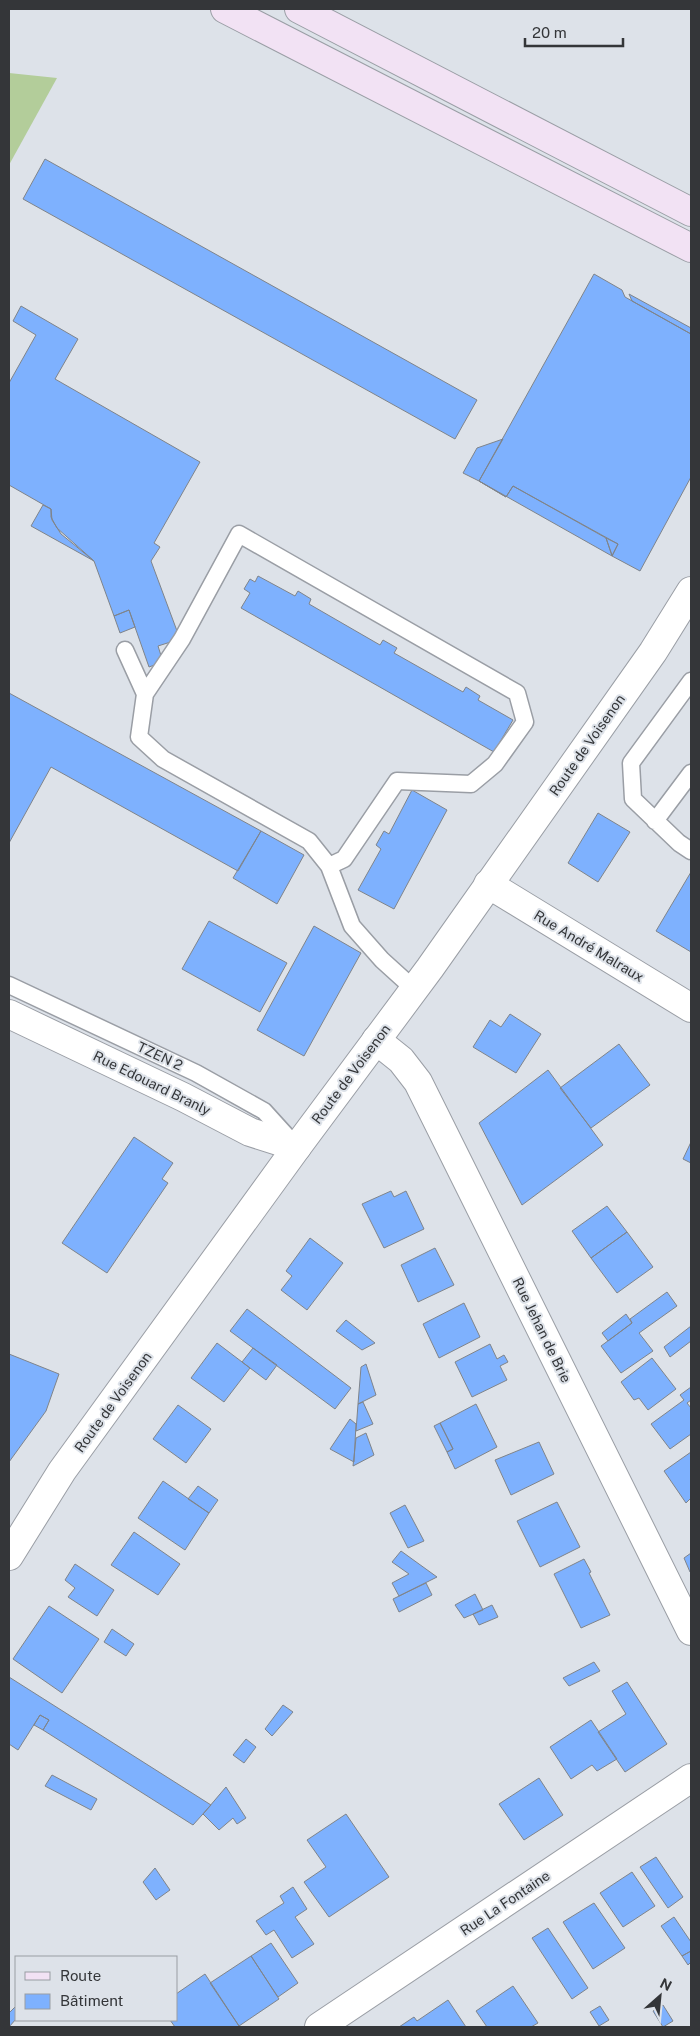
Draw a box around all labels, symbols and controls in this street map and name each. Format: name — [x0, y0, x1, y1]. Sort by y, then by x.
scale bar — [525, 15, 622, 47]
text: 20 m — [532, 24, 567, 41]
street label: Route de Voisenon — [546, 691, 628, 799]
street label: Rue André Malraux — [531, 907, 647, 985]
street label: Route de Voisenon — [308, 1021, 394, 1127]
street label: TZEN 2 — [135, 1039, 185, 1073]
street label: Rue Edouard Branly — [91, 1048, 214, 1119]
street label: Rue Jehan de Brie — [510, 1275, 574, 1385]
street label: Route de Voisenon — [71, 1349, 155, 1455]
street label: Rue La Fontaine — [457, 1867, 553, 1939]
legend — [15, 1956, 178, 2021]
text: Route — [60, 1967, 101, 1984]
north arrow — [635, 1971, 685, 2021]
text: N — [657, 1975, 674, 1994]
text: Bâtiment — [60, 1992, 123, 2009]

